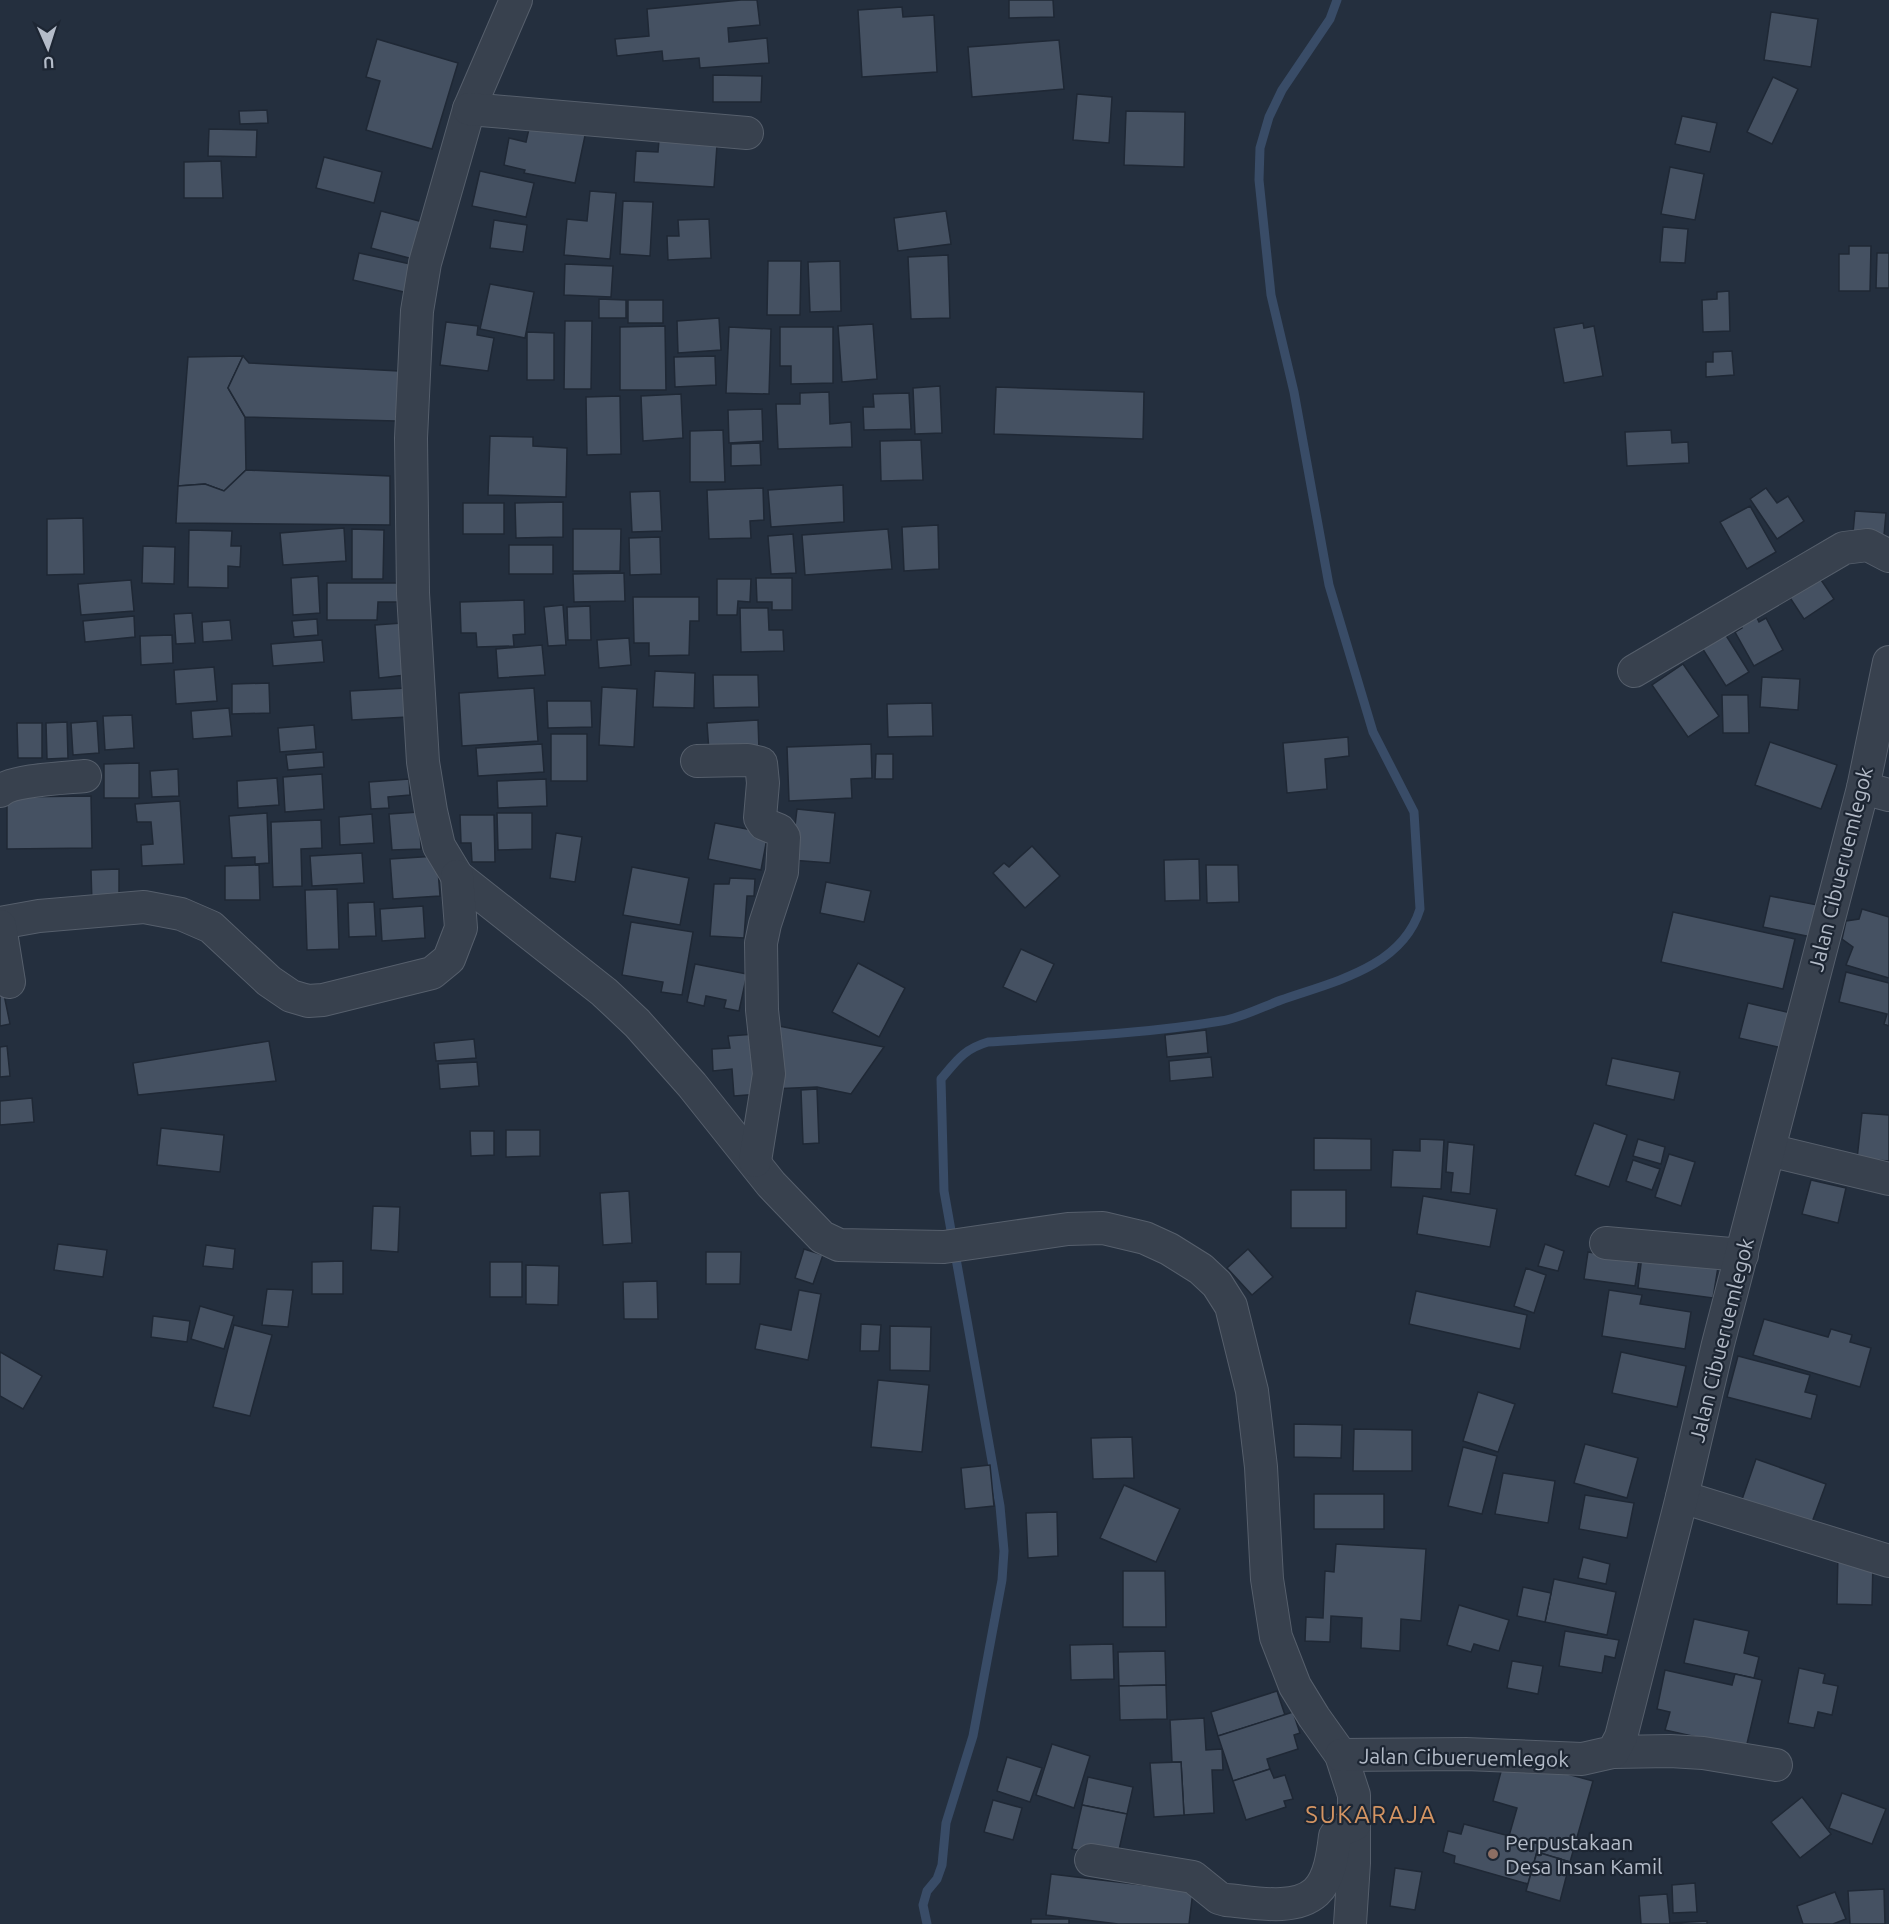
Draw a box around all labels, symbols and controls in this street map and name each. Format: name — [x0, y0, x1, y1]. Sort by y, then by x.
north arrow — [18, 18, 78, 78]
text: U — [43, 54, 55, 72]
street label: Jalan Cibueruemlegok — [1803, 764, 1877, 974]
street label: Jalan Cibueruemlegok — [1684, 1235, 1758, 1445]
street label: Jalan Cibueruemlegok — [1359, 1743, 1569, 1771]
district label: SUKARAJA — [1305, 1801, 1437, 1828]
place label: Perpustakaan Desa Insan Kamil — [1505, 1830, 1663, 1878]
marker: Perpustakaan Desa Insan Kamil — [1486, 1847, 1500, 1861]

